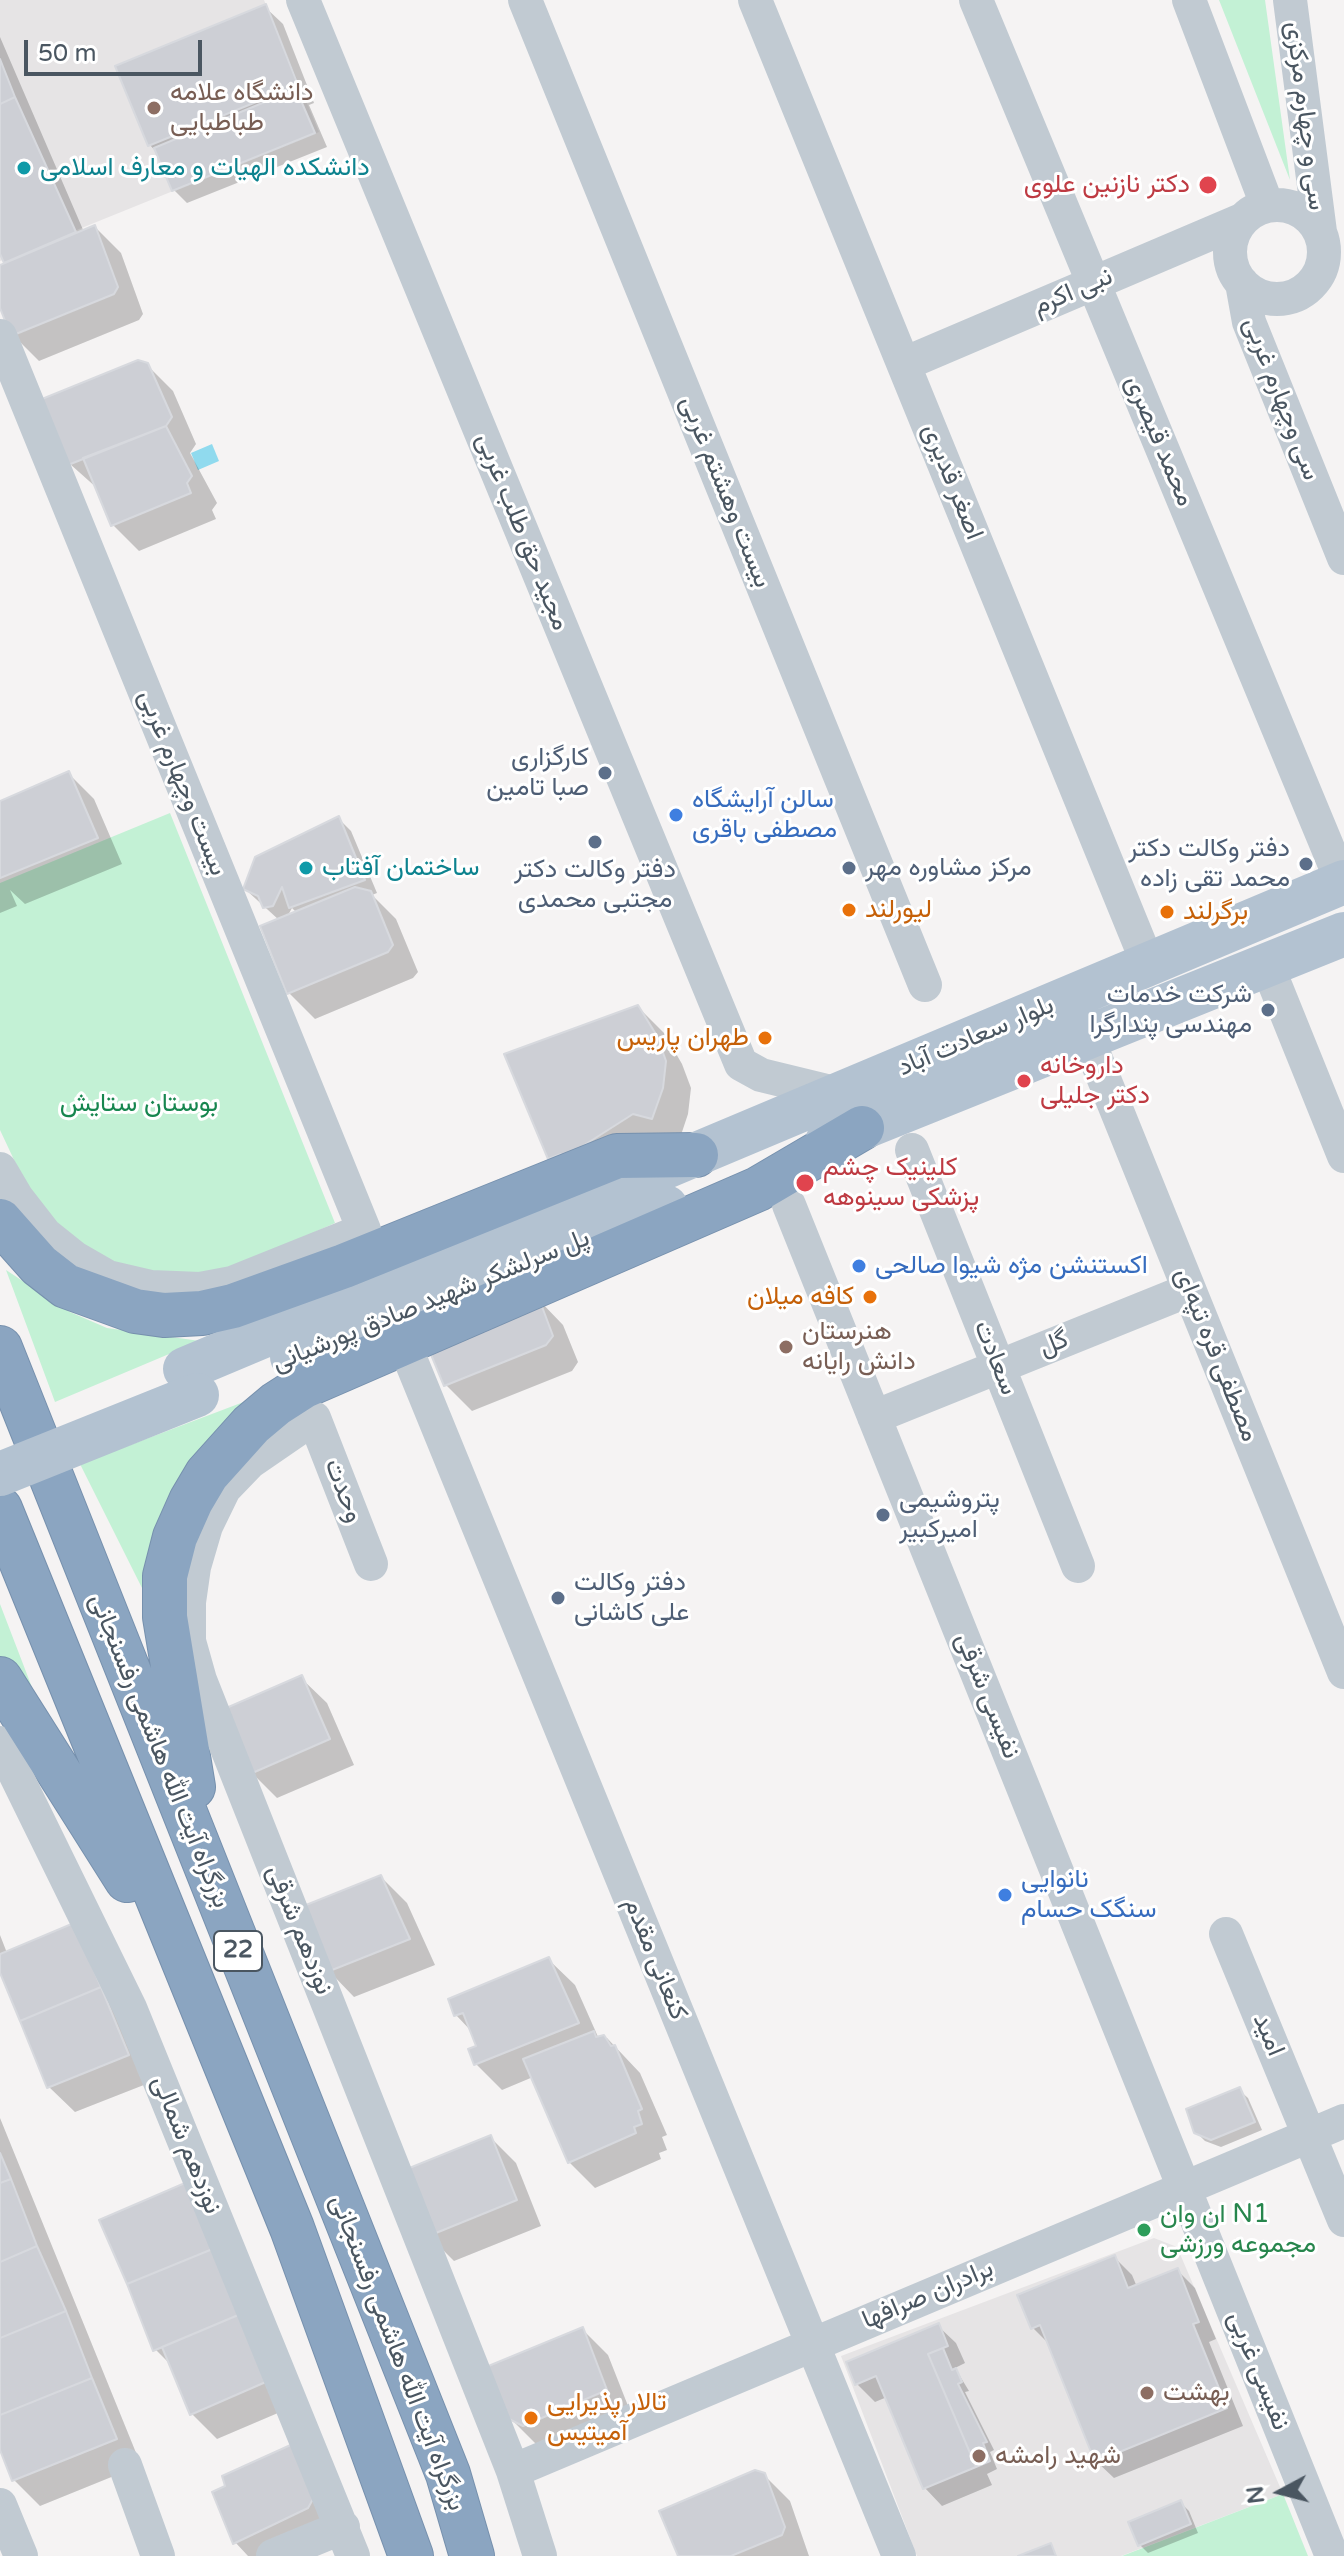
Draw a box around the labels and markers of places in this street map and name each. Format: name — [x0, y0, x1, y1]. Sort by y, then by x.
place label: دانشگاه علامه طباطبایی — [170, 77, 313, 138]
marker: دانشگاه علامه طباطبایی — [145, 99, 163, 117]
place label: دانشکده الهیات و معارف اسلامی — [40, 152, 370, 184]
marker: دانشکده الهیات و معارف اسلامی — [15, 159, 33, 177]
place label: دکتر نازنین علوی — [1024, 169, 1190, 201]
marker: دکتر نازنین علوی — [1197, 174, 1219, 196]
place label: کارگزاری صبا تامین — [486, 742, 589, 804]
marker: کارگزاری صبا تامین — [596, 764, 614, 782]
place label: سالن آرایشگاه مصطفی باقری — [692, 784, 837, 846]
marker: سالن آرایشگاه مصطفی باقری — [667, 806, 685, 824]
marker: دفتر وکالت دکتر مجتبی محمدی — [586, 833, 604, 851]
place label: دفتر وکالت دکتر محمد تقی زاده — [1128, 833, 1290, 894]
place label: ساختمان آفتاب — [322, 852, 480, 884]
place label: مرکز مشاوره مهر — [865, 852, 1032, 884]
place label: دفتر وکالت دکتر مجتبی محمدی — [514, 854, 676, 916]
marker: دفتر وکالت دکتر محمد تقی زاده — [1297, 855, 1315, 873]
marker: ساختمان آفتاب — [297, 859, 315, 877]
marker: مرکز مشاوره مهر — [840, 859, 858, 877]
place label: لیورلند — [865, 894, 932, 926]
place label: برگرلند — [1183, 896, 1248, 928]
marker: لیورلند — [840, 901, 858, 919]
marker: برگرلند — [1158, 903, 1176, 921]
place label: شرکت خدمات مهندسى پندارگرا — [1089, 979, 1252, 1040]
marker: شرکت خدمات مهندسى پندارگرا — [1259, 1001, 1277, 1019]
place label: طهران پاریس — [616, 1022, 749, 1054]
marker: طهران پاریس — [756, 1029, 774, 1047]
place label: داروخانه دکتر جلیلی — [1040, 1050, 1150, 1112]
marker: داروخانه دکتر جلیلی — [1015, 1072, 1033, 1090]
place label: کلینیک چشم پزشکی سینوهه — [823, 1152, 979, 1214]
marker: کلینیک چشم پزشکی سینوهه — [794, 1172, 816, 1194]
place label: اکستنشن مژه شیوا صالحی — [875, 1250, 1148, 1282]
marker: اکستنشن مژه شیوا صالحی — [850, 1257, 868, 1275]
place label: کافه میلان — [747, 1281, 854, 1313]
marker: کافه میلان — [861, 1288, 879, 1306]
place label: هنرستان دانش رایانه — [802, 1316, 916, 1378]
marker: هنرستان دانش رایانه — [777, 1338, 795, 1356]
place label: پتروشیمی امیرکبیر — [899, 1484, 1000, 1546]
marker: پتروشیمی امیرکبیر — [874, 1506, 892, 1524]
place label: دفتر وکالت علی کاشانی — [574, 1567, 689, 1628]
marker: دفتر وکالت علی کاشانی — [549, 1589, 567, 1607]
place label: نانوایی سنگک حسام — [1021, 1864, 1156, 1926]
marker: نانوایی سنگک حسام — [996, 1886, 1014, 1904]
place label: ان وان N1 مجموعه ورزشی — [1160, 2199, 1316, 2260]
marker: ان وان N1 مجموعه ورزشی — [1135, 2221, 1153, 2239]
place label: بهشت — [1163, 2377, 1230, 2409]
marker: بهشت — [1138, 2384, 1156, 2402]
place label: تالار پذیرایی آمیتیس — [547, 2387, 667, 2448]
marker: تالار پذیرایی آمیتیس — [522, 2409, 540, 2427]
place label: شهید رامشه — [995, 2440, 1121, 2472]
marker: شهید رامشه — [970, 2447, 988, 2465]

